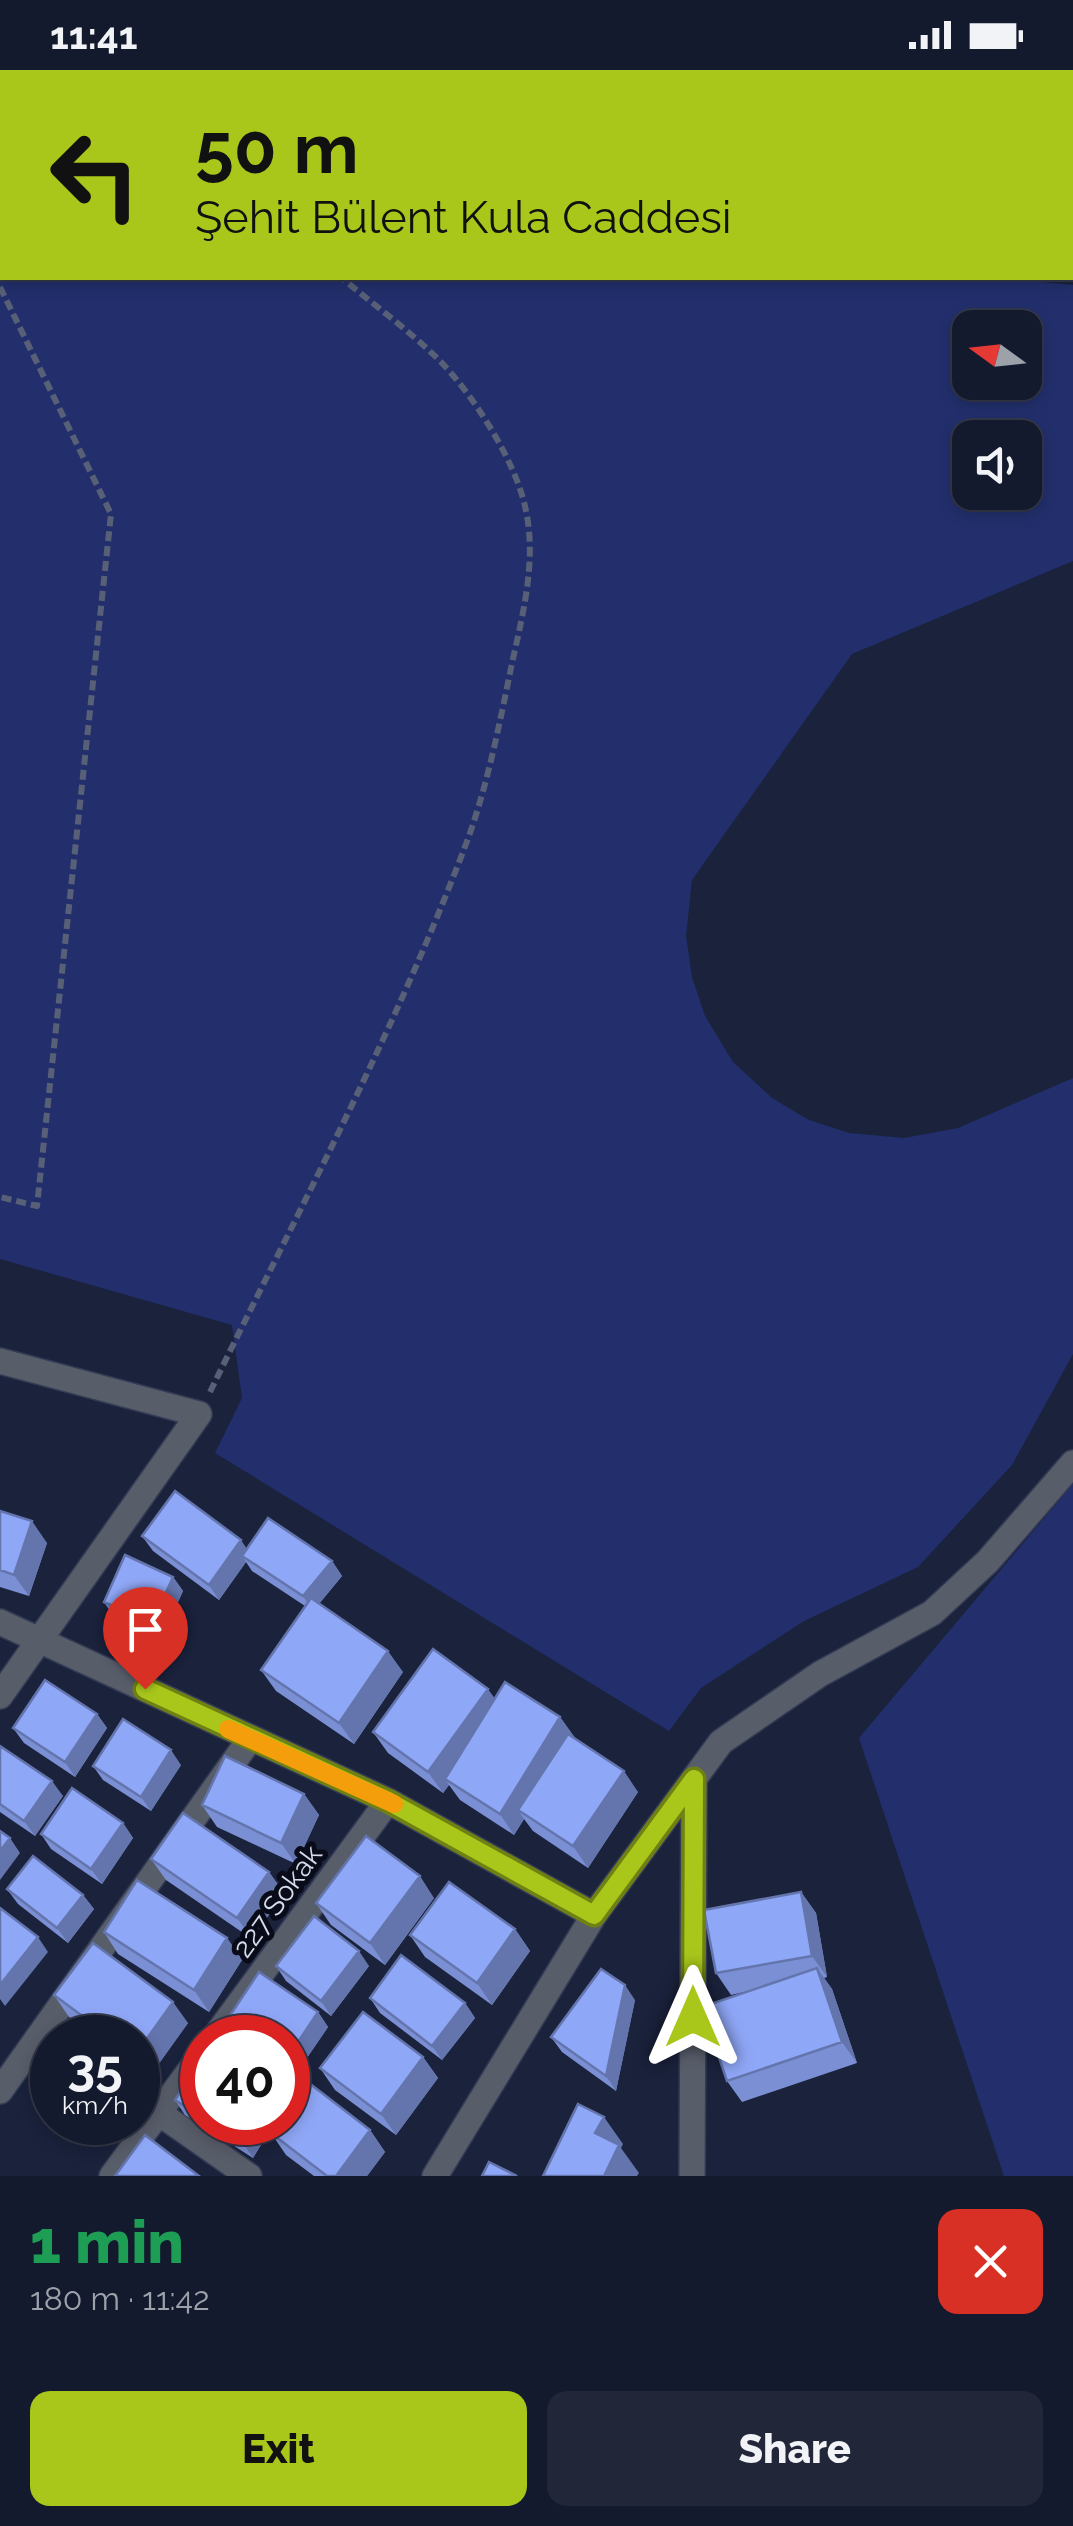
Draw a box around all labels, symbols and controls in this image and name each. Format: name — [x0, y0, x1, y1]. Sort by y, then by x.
text: 11:41 — [50, 13, 137, 58]
text: 50 m — [195, 107, 359, 189]
icon: left — [30, 110, 160, 240]
text: Şehit Bülent Kula Caddesi — [195, 191, 732, 244]
north arrow — [952, 310, 1042, 400]
map controls — [952, 310, 1042, 510]
button: sound — [952, 420, 1042, 510]
pin — [103, 1587, 188, 1690]
icon: arrive — [118, 1602, 173, 1657]
street label: 227 Sokak — [226, 1839, 329, 1964]
position arrow — [641, 1965, 745, 2069]
speed limit sign: 40 — [180, 2015, 310, 2145]
text: 35 — [67, 2038, 123, 2097]
text: km/h — [62, 2090, 128, 2120]
text: 1 min — [30, 2207, 184, 2277]
button: close — [938, 2209, 1043, 2314]
text: 180 m · 11:42 — [30, 2280, 210, 2317]
button: Exit — [30, 2391, 527, 2506]
button: Share — [547, 2391, 1043, 2506]

